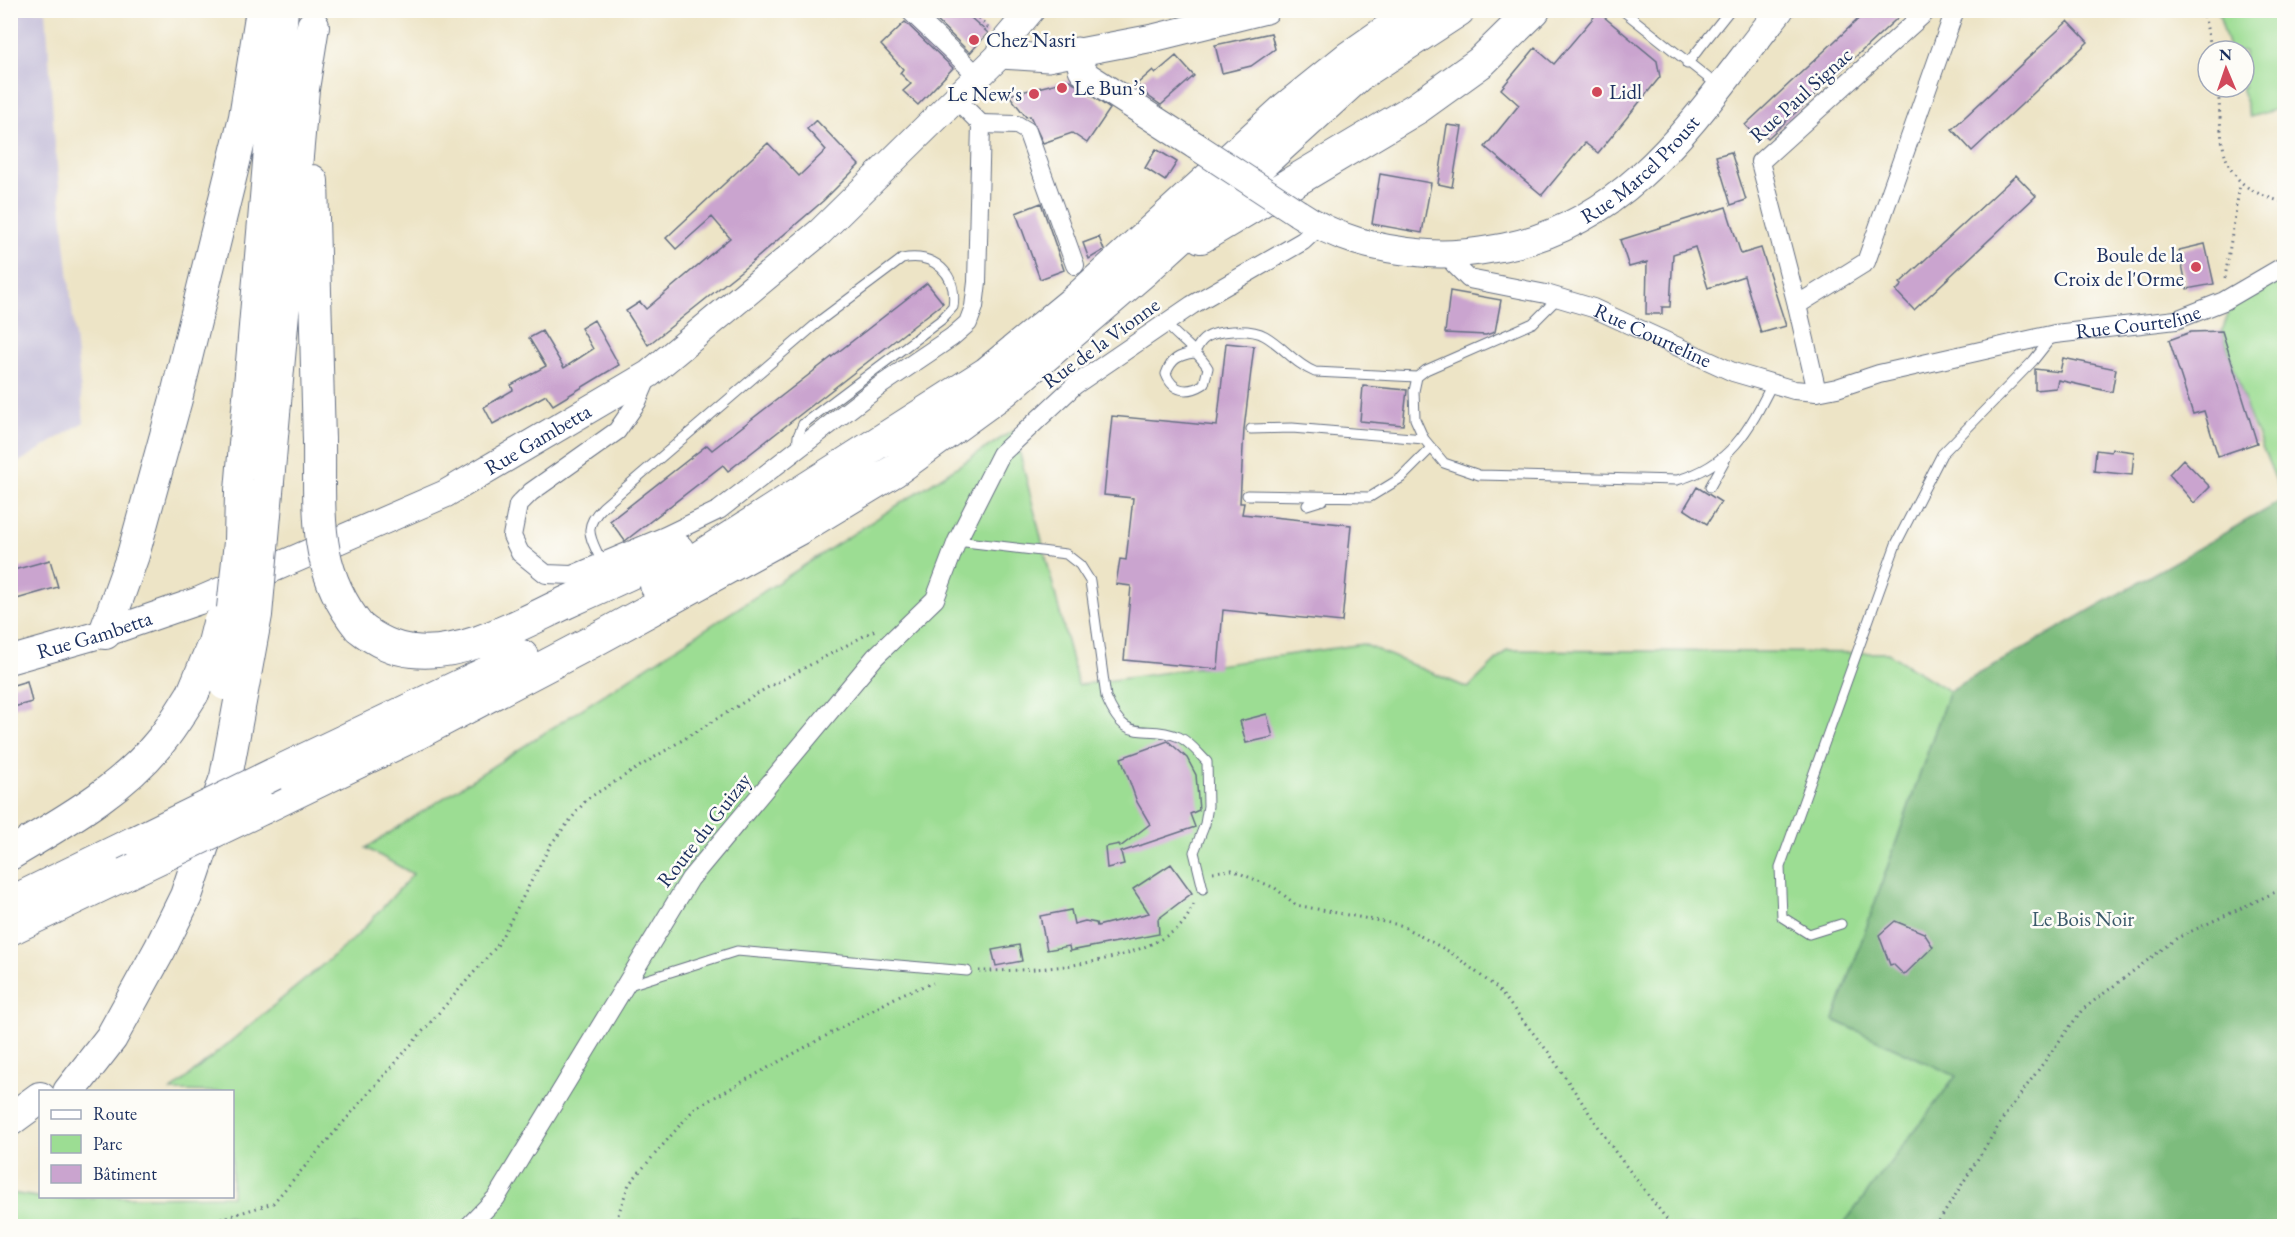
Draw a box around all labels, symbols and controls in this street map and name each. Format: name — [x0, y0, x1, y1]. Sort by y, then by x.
place label: Chez Nasri — [986, 26, 1076, 53]
marker: Chez Nasri — [967, 33, 981, 47]
north arrow — [2196, 39, 2256, 99]
street label: Rue Paul Signac — [1743, 41, 1858, 148]
text: N — [2219, 44, 2232, 65]
place label: Le Bun’s — [1074, 74, 1145, 101]
place label: Lidl — [1609, 78, 1642, 105]
place label: Le New's — [947, 80, 1022, 107]
marker: Le Bun’s — [1055, 81, 1069, 95]
marker: Lidl — [1590, 85, 1604, 99]
marker: Le New's — [1027, 87, 1041, 101]
street label: Rue Marcel Proust — [1575, 109, 1705, 229]
place label: Boule de la Croix de l'Orme — [2053, 241, 2185, 292]
marker: Boule de la Croix de l'Orme — [2189, 260, 2203, 274]
street label: Rue de la Vionne — [1037, 291, 1165, 394]
street label: Rue Courteline — [1590, 296, 1716, 373]
street label: Rue Courteline — [2074, 298, 2204, 345]
street label: Rue Gambetta — [479, 397, 596, 481]
street label: Rue Gambetta — [34, 604, 156, 665]
street label: Route du Guizay — [650, 766, 757, 892]
park label: Le Bois Noir — [2032, 905, 2134, 932]
legend — [39, 1090, 234, 1198]
text: Route — [93, 1102, 137, 1125]
text: Parc — [93, 1132, 123, 1155]
text: Bâtiment — [93, 1162, 157, 1185]

